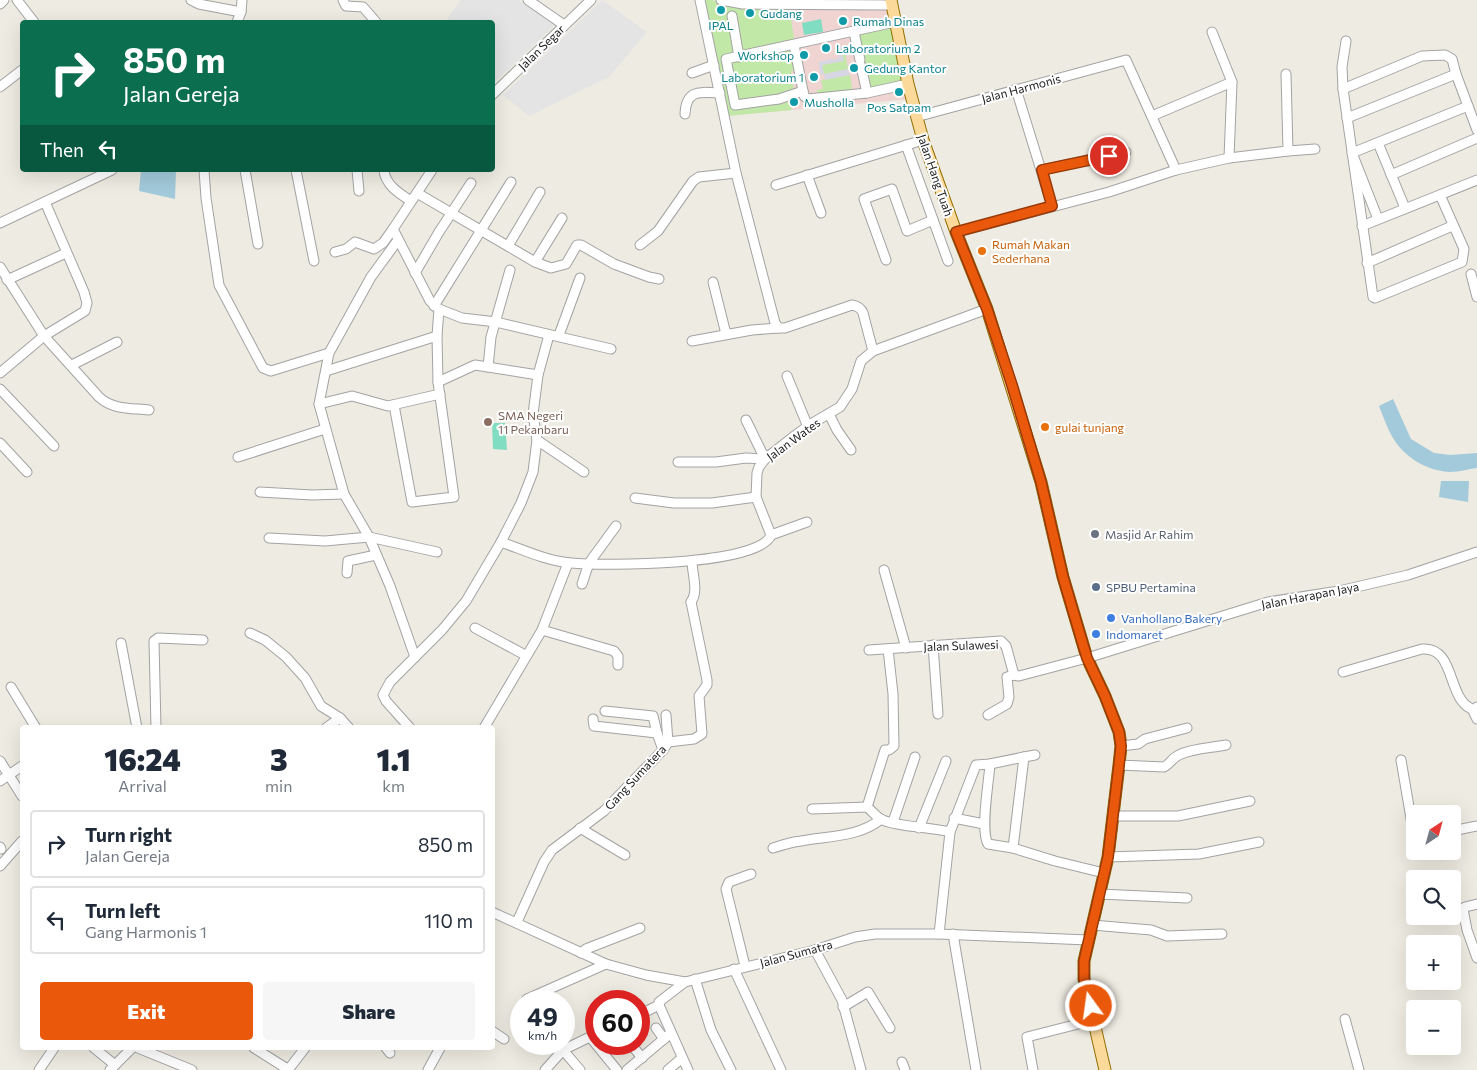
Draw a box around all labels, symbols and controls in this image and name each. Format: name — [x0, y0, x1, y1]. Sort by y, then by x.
marker: IPAL — [715, 4, 727, 16]
place label: Gudang — [760, 6, 803, 20]
marker: Gudang — [744, 7, 756, 19]
place label: Rumah Dinas — [853, 14, 924, 28]
marker: Rumah Dinas — [837, 15, 849, 27]
place label: IPAL — [708, 18, 734, 32]
street label: Jalan Segar — [515, 21, 568, 73]
text: 850 m — [123, 37, 226, 80]
icon: right — [40, 40, 105, 105]
place label: Laboratorium 2 — [836, 41, 921, 55]
marker: Laboratorium 2 — [820, 42, 832, 54]
place label: Workshop — [738, 48, 794, 62]
marker: Workshop — [798, 49, 810, 61]
place label: Gedung Kantor — [864, 61, 947, 75]
marker: Gedung Kantor — [848, 62, 860, 74]
place label: Laboratorium 1 — [721, 70, 804, 84]
marker: Laboratorium 1 — [808, 71, 820, 83]
street label: Jalan Harmonis — [980, 71, 1062, 106]
text: Jalan Gereja — [123, 80, 240, 107]
marker: Pos Satpam — [893, 86, 905, 98]
place label: Musholla — [804, 95, 854, 109]
marker: Musholla — [788, 96, 800, 108]
place label: Pos Satpam — [867, 100, 931, 114]
street label: Jalan Hang Tuah — [914, 132, 957, 218]
icon: left — [94, 135, 122, 163]
pin — [1088, 135, 1130, 177]
text: Then — [40, 138, 84, 161]
icon: arrive — [1095, 142, 1123, 170]
place label: Rumah Makan Sederhana — [992, 237, 1070, 265]
marker: Rumah Makan Sederhana — [976, 245, 988, 257]
place label: SMA Negeri 11 Pekanbaru — [498, 408, 569, 436]
street label: Jalan Wates — [763, 415, 823, 464]
marker: SMA Negeri 11 Pekanbaru — [482, 416, 494, 428]
place label: gulai tunjang — [1055, 420, 1125, 434]
marker: gulai tunjang — [1039, 421, 1051, 433]
place label: Masjid Ar Rahim — [1105, 527, 1194, 541]
marker: Masjid Ar Rahim — [1089, 528, 1101, 540]
street label: Jalan Harapan Jaya — [1260, 579, 1360, 612]
place label: SPBU Pertamina — [1106, 580, 1196, 594]
marker: SPBU Pertamina — [1090, 581, 1102, 593]
place label: Vanhollano Bakery — [1121, 611, 1222, 625]
marker: Vanhollano Bakery — [1105, 612, 1117, 624]
place label: Indomaret — [1106, 627, 1163, 641]
marker: Indomaret — [1090, 628, 1102, 640]
street label: Jalan Sulawesi — [923, 637, 999, 654]
text: 16:24 — [104, 740, 181, 777]
text: 3 — [270, 740, 288, 777]
text: 1.1 — [377, 740, 411, 777]
street label: Gang Sumatera — [601, 742, 669, 812]
text: Arrival — [118, 776, 167, 795]
text: min — [265, 776, 292, 795]
text: km — [382, 776, 405, 795]
north arrow — [1406, 805, 1461, 860]
map controls — [1406, 805, 1461, 1055]
text: Turn right — [85, 823, 172, 846]
icon: right — [42, 830, 70, 858]
text: 850 m — [418, 833, 473, 856]
text: Jalan Gereja — [85, 846, 170, 865]
button: search — [1406, 870, 1461, 925]
text: Turn left — [85, 899, 160, 922]
icon: left — [42, 906, 70, 934]
text: 110 m — [424, 909, 473, 932]
text: Gang Harmonis 1 — [85, 922, 207, 941]
button: + — [1406, 935, 1461, 990]
street label: Jalan Sumatra — [758, 937, 834, 970]
position arrow — [1064, 979, 1116, 1031]
button: Exit — [40, 982, 253, 1040]
button: Share — [263, 982, 475, 1040]
speed limit sign: 60 — [585, 990, 650, 1055]
button: − — [1406, 1000, 1461, 1055]
text: 49 — [527, 1001, 558, 1031]
text: km/h — [528, 1028, 557, 1042]

